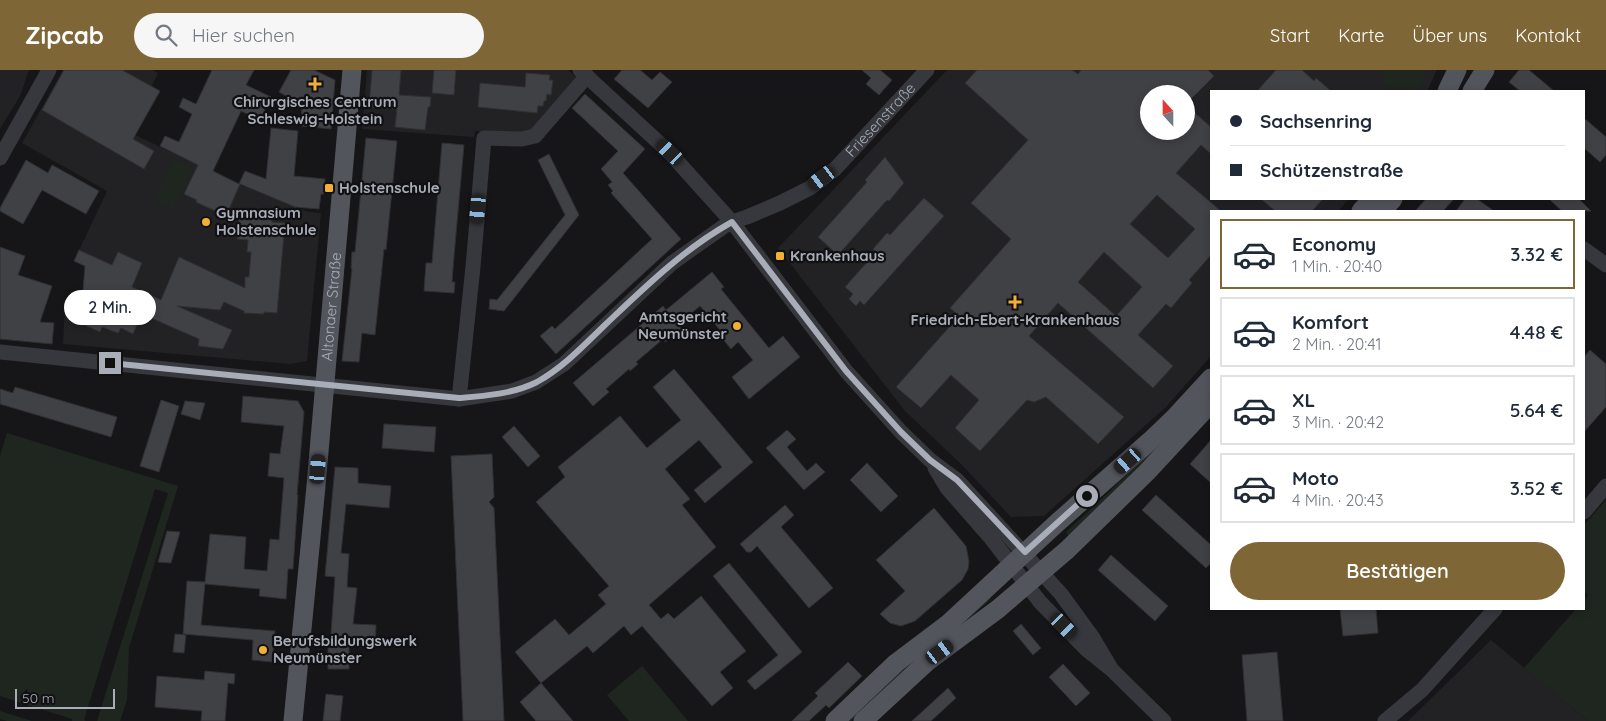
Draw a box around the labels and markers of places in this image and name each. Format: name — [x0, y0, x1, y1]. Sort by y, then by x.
marker: Chirurgisches Centrum Schleswig-Holstein — [308, 77, 322, 91]
place label: Chirurgisches Centrum Schleswig-Holstein — [233, 92, 397, 128]
place label: Holstenschule — [339, 178, 440, 197]
marker: Holstenschule — [323, 182, 335, 194]
place label: Gymnasium Holstenschule — [216, 203, 317, 239]
marker: Gymnasium Holstenschule — [200, 216, 212, 228]
place label: Krankenhaus — [790, 246, 885, 265]
marker: Krankenhaus — [774, 250, 786, 262]
marker: Friedrich-Ebert-Krankenhaus — [1008, 295, 1022, 309]
place label: Amtsgericht Neumünster — [638, 307, 727, 343]
place label: Friedrich-Ebert-Krankenhaus — [910, 310, 1120, 329]
marker: Amtsgericht Neumünster — [731, 320, 743, 332]
place label: Berufsbildungswerk Neumünster — [273, 631, 417, 667]
marker: Berufsbildungswerk Neumünster — [257, 644, 269, 656]

